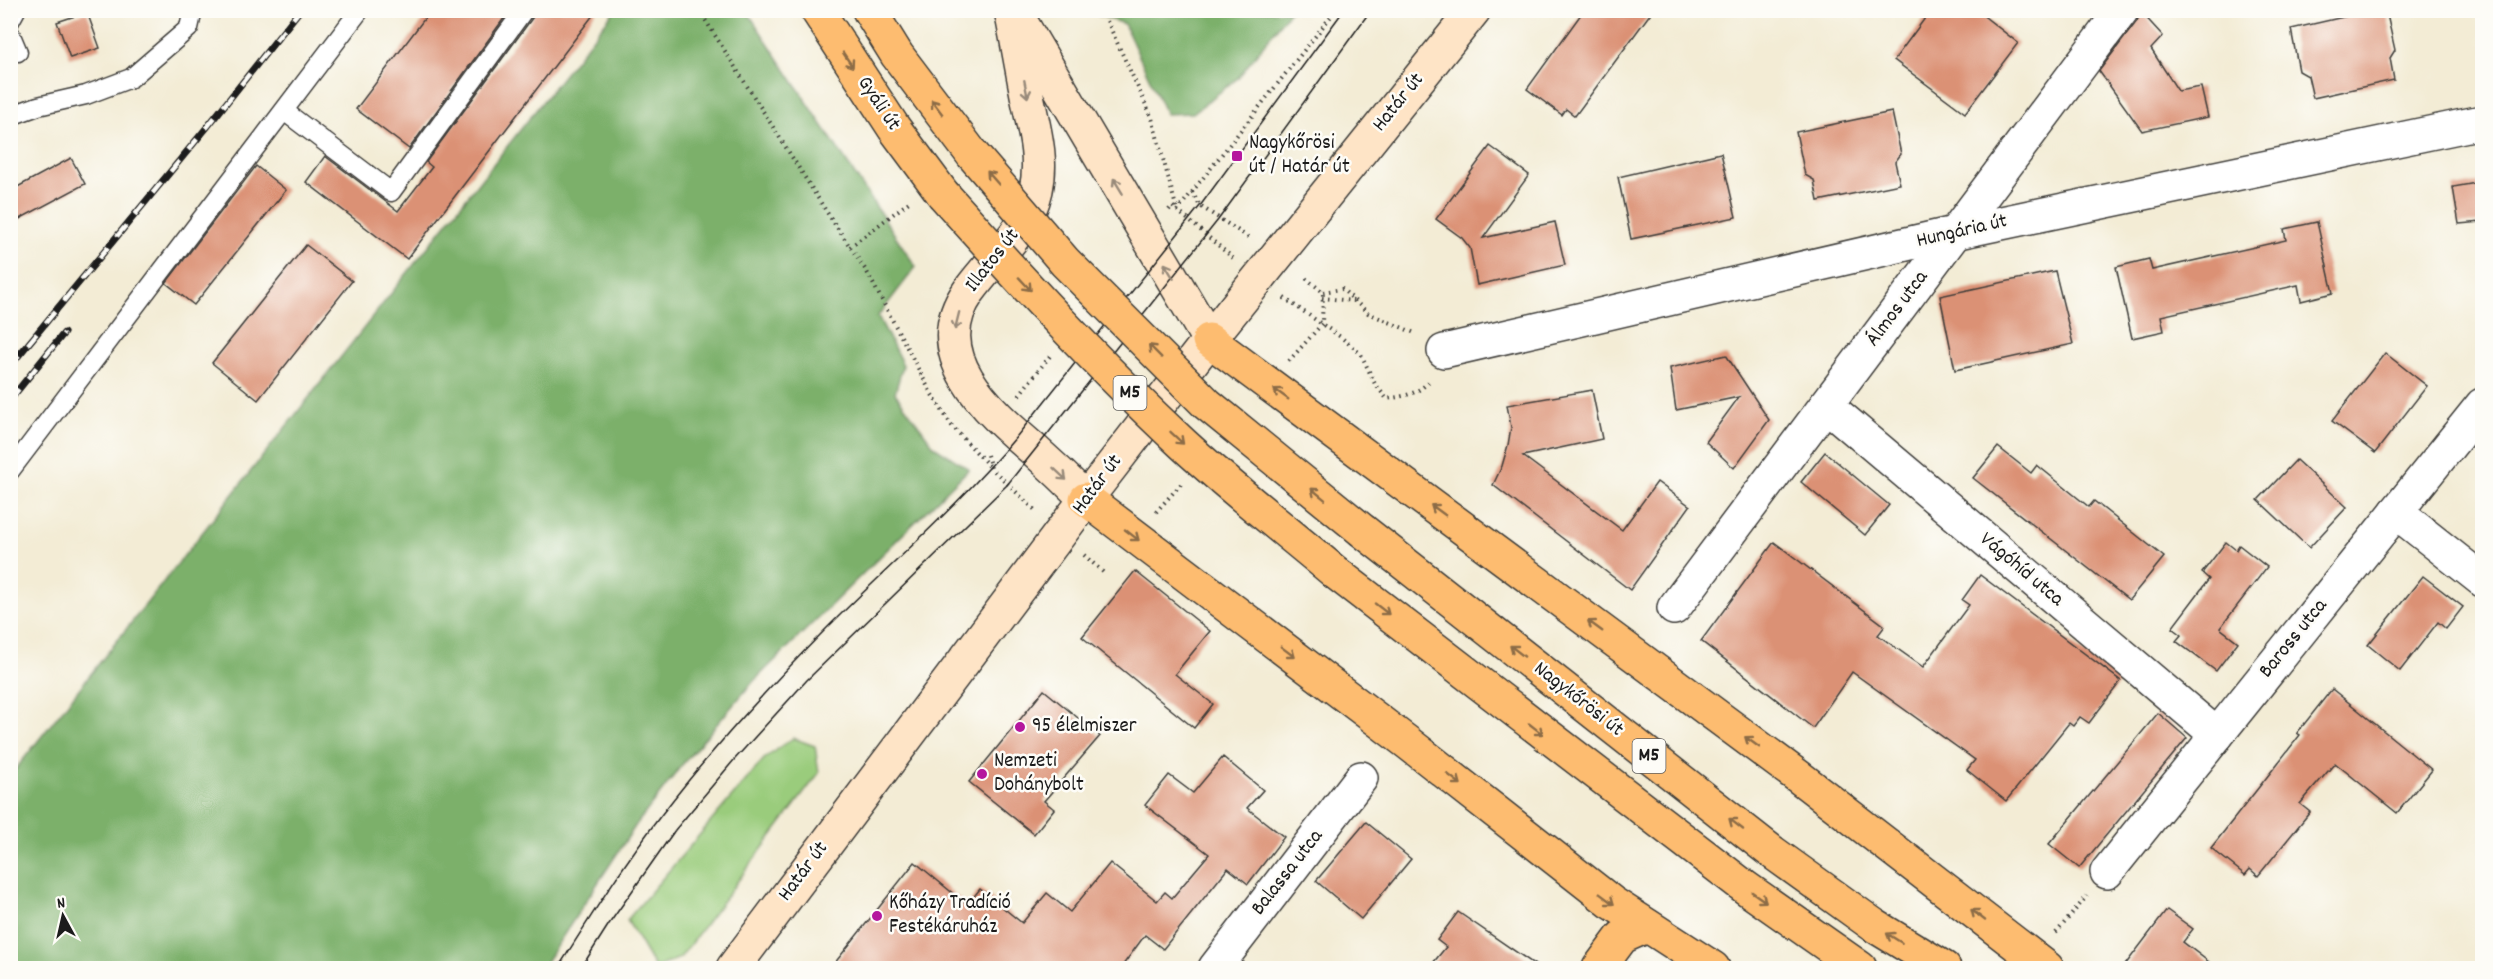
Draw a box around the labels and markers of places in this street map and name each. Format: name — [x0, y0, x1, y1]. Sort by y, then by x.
place label: Nagykőrösi út / Határ út — [1249, 129, 1350, 183]
marker: Nagykőrösi út / Határ út — [1230, 149, 1244, 163]
place label: 95 élelmiszer — [1032, 712, 1137, 742]
marker: 95 élelmiszer — [1013, 720, 1027, 734]
place label: Nemzeti Dohánybolt — [994, 747, 1084, 801]
marker: Nemzeti Dohánybolt — [975, 767, 989, 781]
place label: Kőházy Tradíció Festékáruház — [889, 889, 1011, 943]
marker: Kőházy Tradíció Festékáruház — [870, 909, 884, 923]

